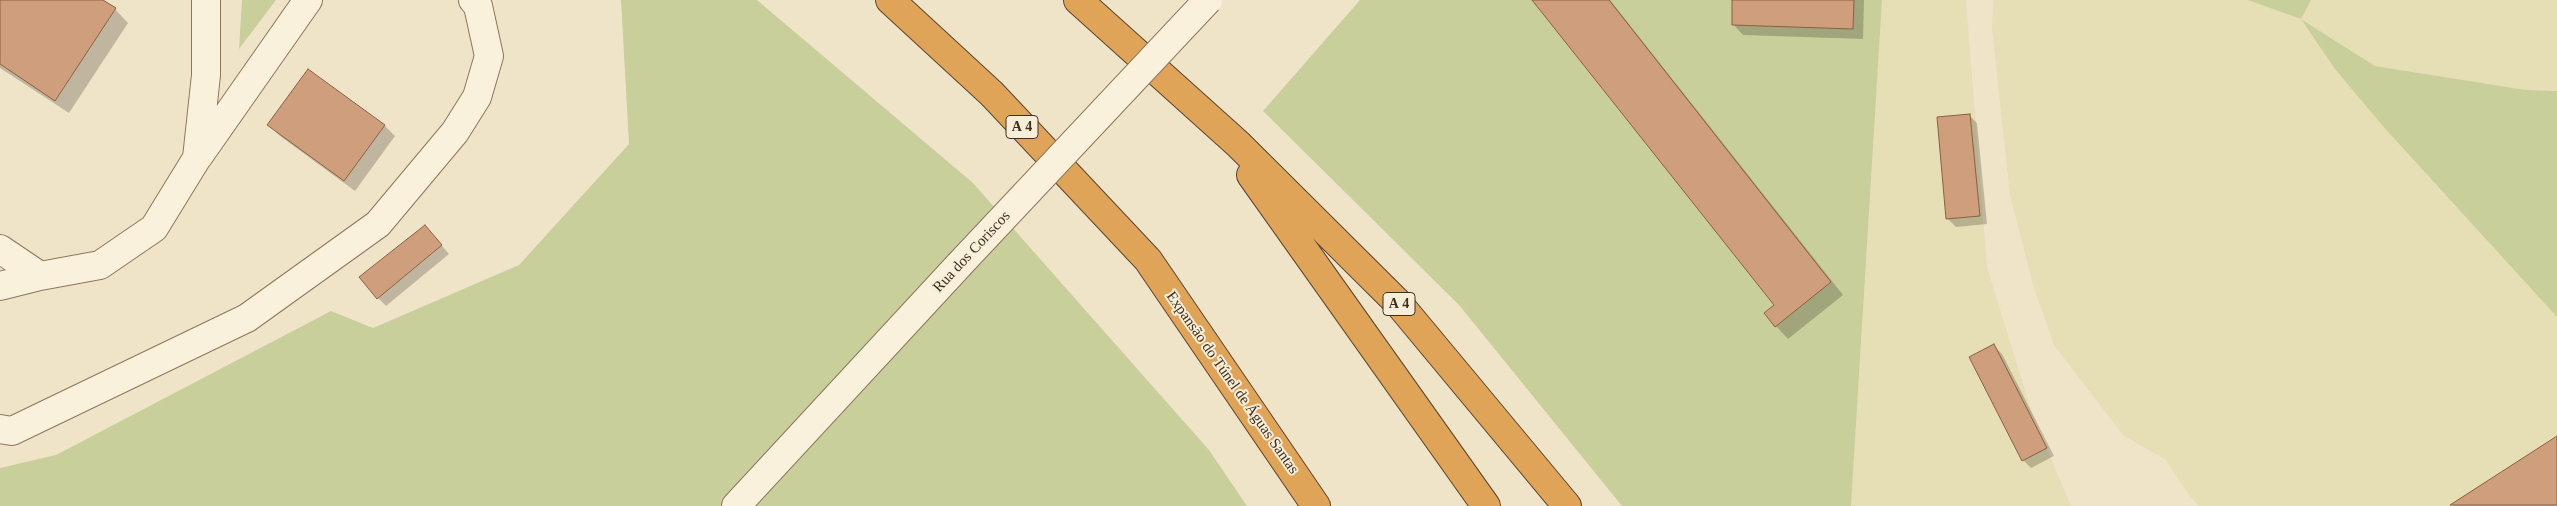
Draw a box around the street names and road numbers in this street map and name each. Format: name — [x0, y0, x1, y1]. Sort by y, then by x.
road number: A 4 — [1006, 115, 1038, 138]
street label: Rua dos Coriscos — [930, 207, 1014, 297]
street label: Expansão do Túnel de Águas Santas — [1162, 288, 1302, 478]
road number: A 4 — [1383, 292, 1415, 316]

